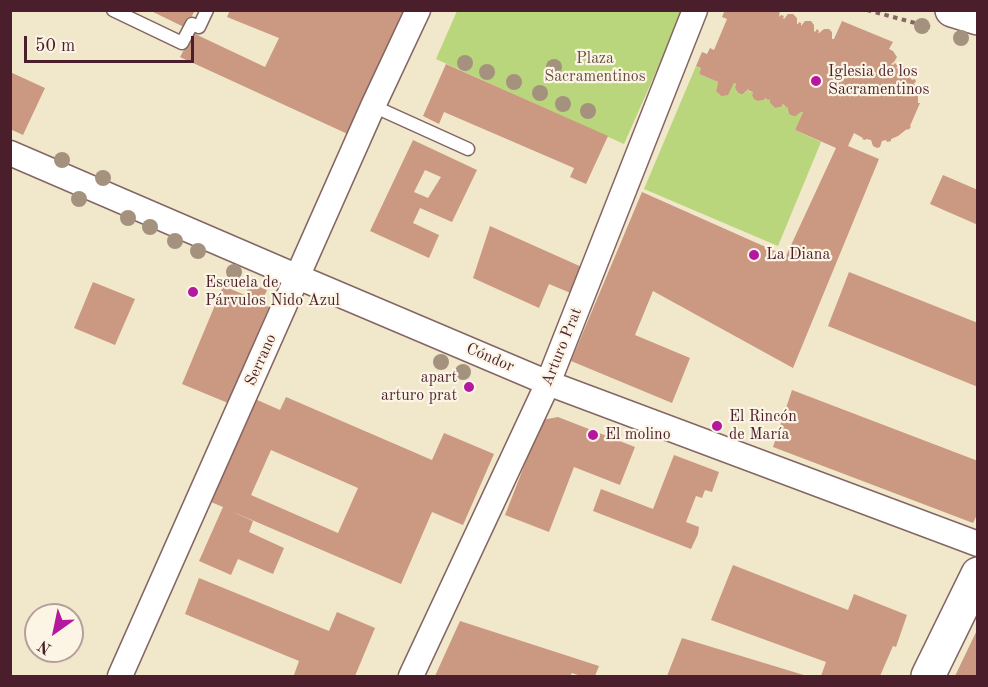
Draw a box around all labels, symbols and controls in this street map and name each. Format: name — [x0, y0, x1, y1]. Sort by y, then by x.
scale bar — [27, 24, 196, 62]
text: 50 m — [35, 37, 75, 55]
park label: Plaza Sacramentinos — [544, 49, 646, 87]
place label: Iglesia de los Sacramentinos — [828, 62, 929, 100]
marker: Iglesia de los Sacramentinos — [809, 74, 823, 88]
place label: La Diana — [766, 245, 830, 265]
marker: La Diana — [747, 248, 761, 262]
place label: Escuela de Párvulos Nido Azul — [205, 273, 340, 311]
marker: Escuela de Párvulos Nido Azul — [186, 285, 200, 299]
street label: Arturo Prat — [538, 305, 586, 389]
street label: Serrano — [241, 331, 281, 389]
street label: Cóndor — [463, 339, 517, 377]
place label: apart arturo prat — [381, 368, 457, 406]
marker: apart arturo prat — [462, 380, 476, 394]
place label: El Rincón de María — [729, 407, 797, 445]
marker: El Rincón de María — [710, 419, 724, 433]
place label: El molino — [605, 425, 671, 445]
marker: El molino — [586, 428, 600, 442]
north arrow — [24, 603, 84, 663]
text: N — [36, 636, 55, 656]

